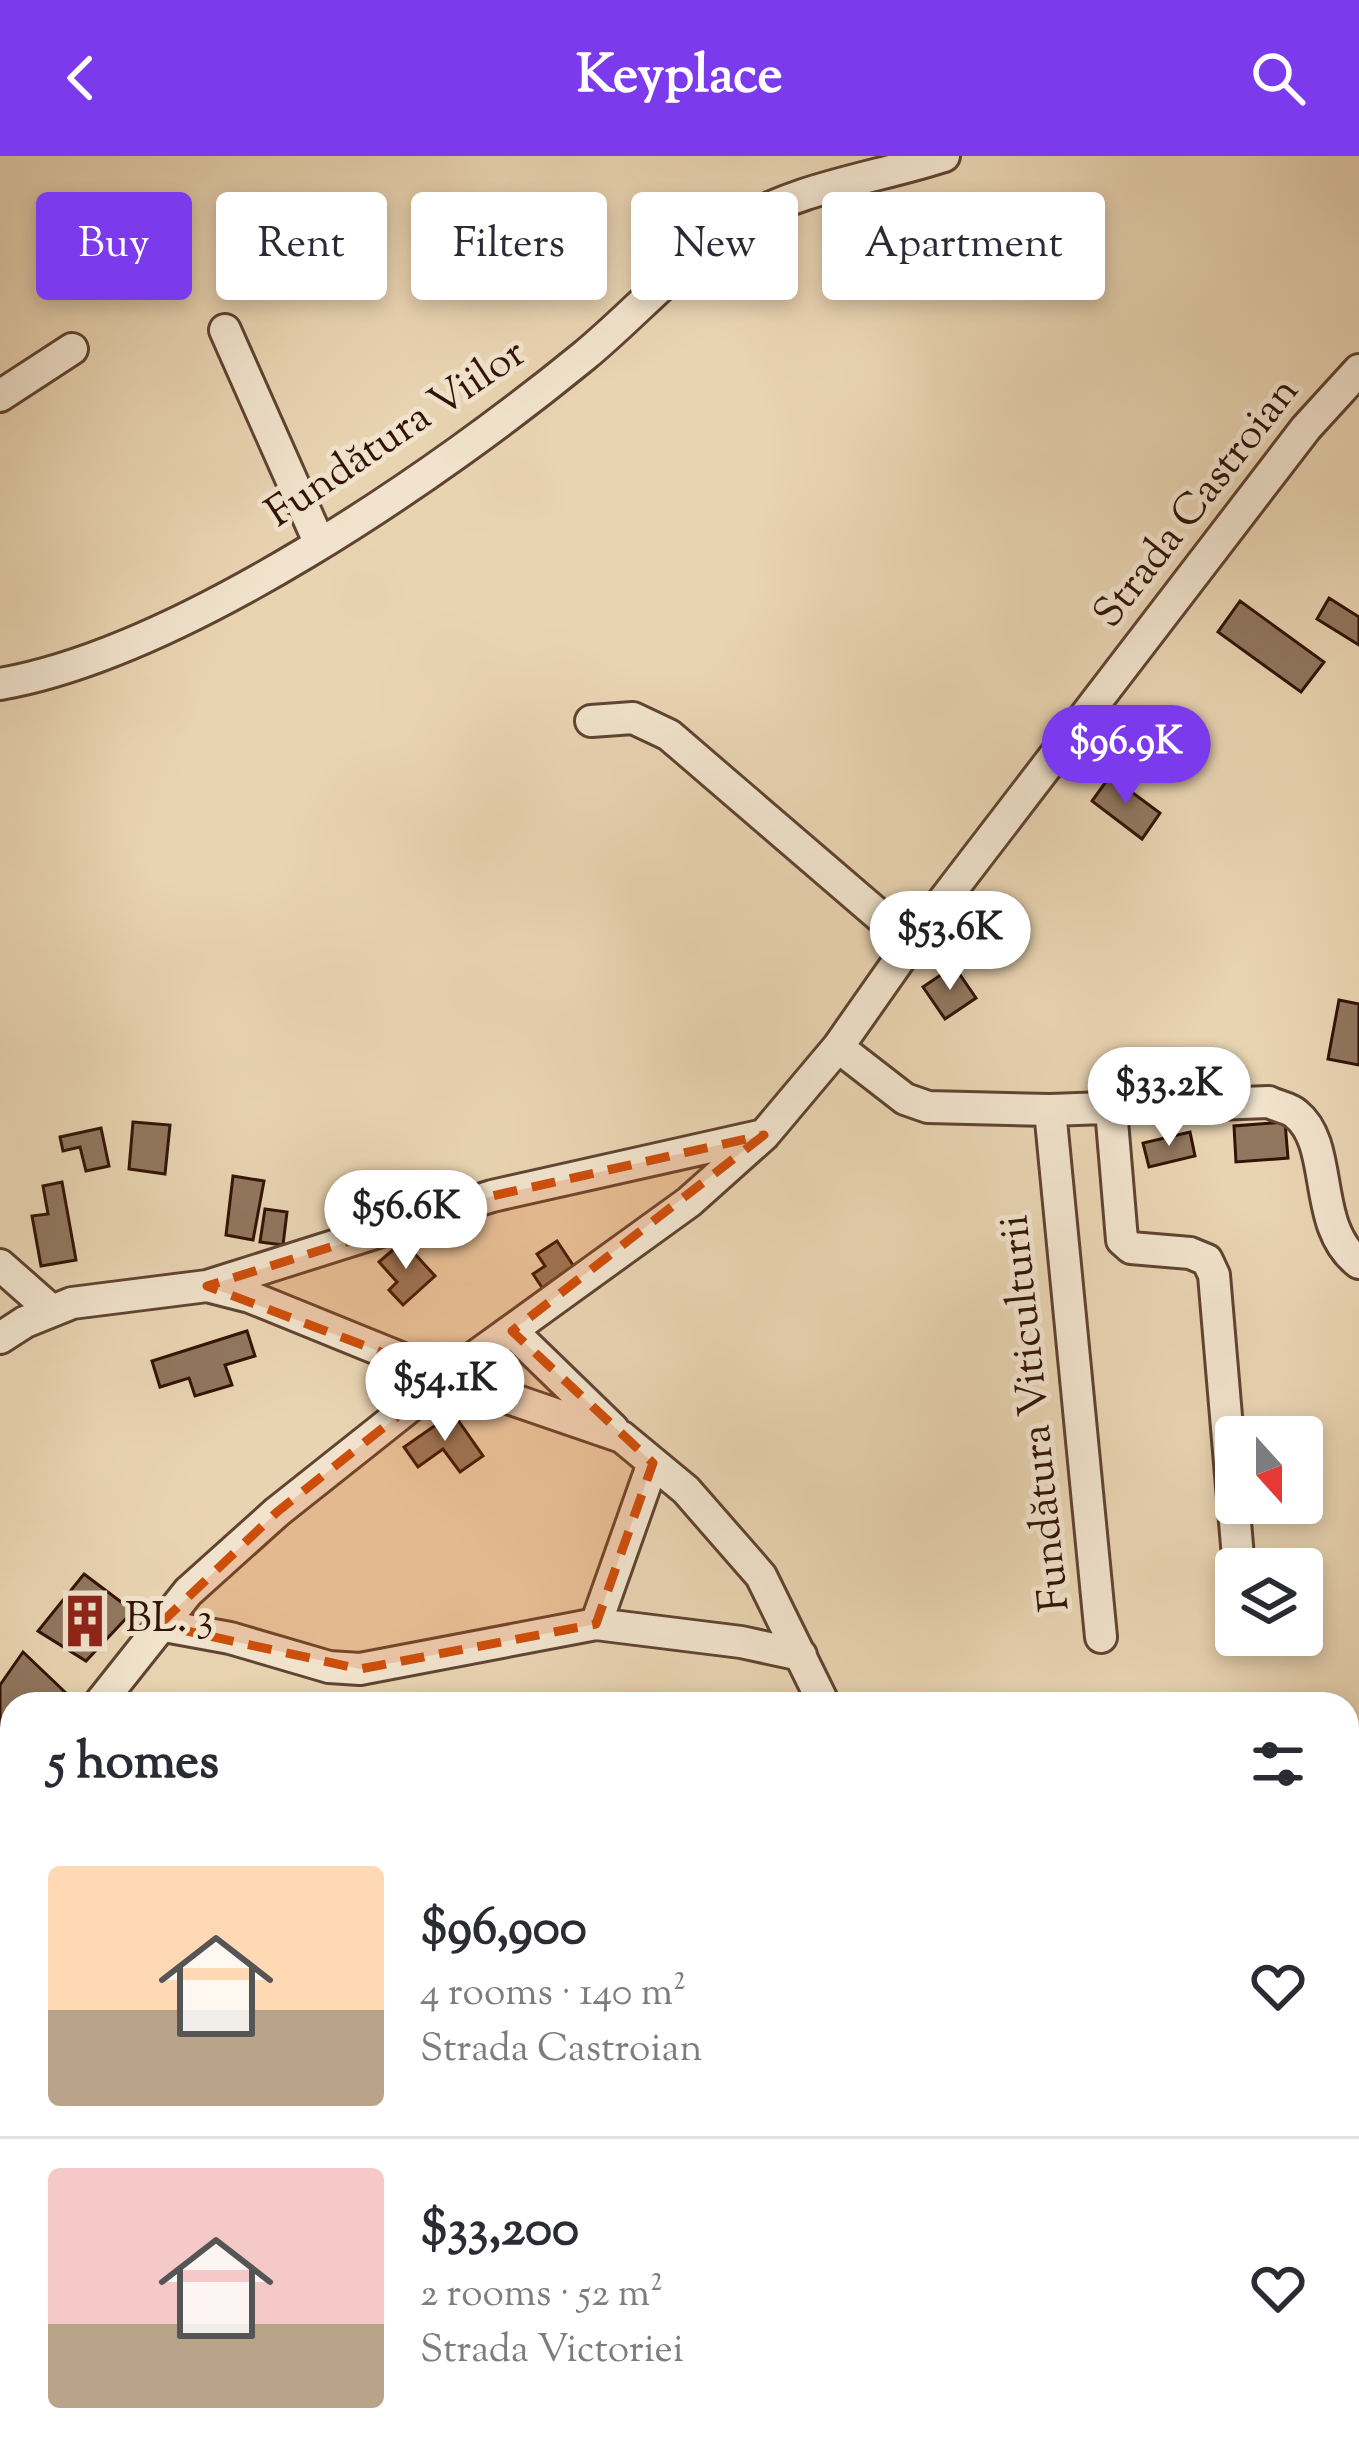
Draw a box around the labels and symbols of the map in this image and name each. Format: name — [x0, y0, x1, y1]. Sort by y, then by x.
street label: Fundătura Viilor — [255, 326, 539, 544]
street label: Strada Castroian — [1081, 366, 1315, 642]
pin: $96.9K — [1028, 705, 1224, 807]
pin: $53.6K — [852, 891, 1048, 993]
pin: $33.2K — [1071, 1047, 1267, 1149]
pin: $56.6K — [308, 1170, 504, 1272]
street label: Fundătura Viticulturii — [986, 1212, 1088, 1614]
pin: $54.1K — [347, 1342, 543, 1444]
north arrow — [1215, 1416, 1323, 1524]
place label: BL. 3 — [125, 1591, 213, 1651]
building icon: BL. 3 — [56, 1592, 114, 1650]

